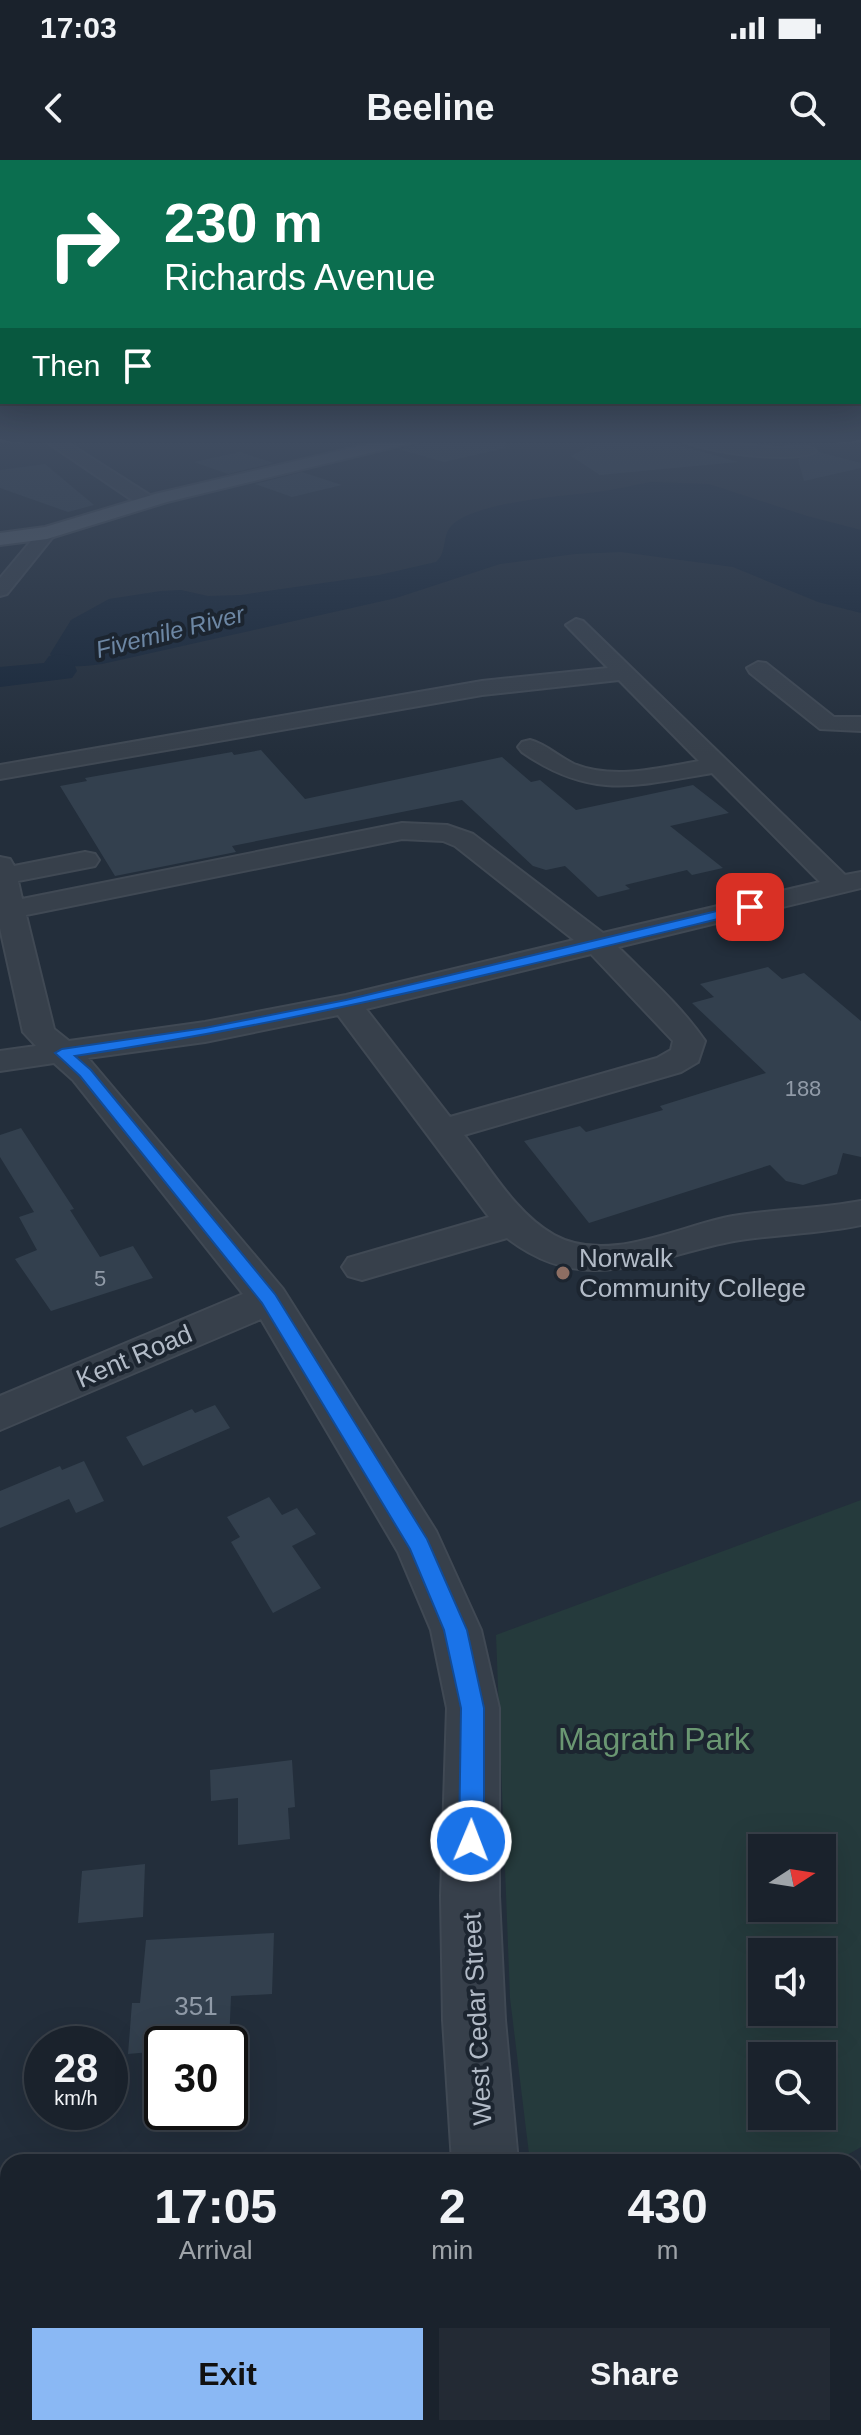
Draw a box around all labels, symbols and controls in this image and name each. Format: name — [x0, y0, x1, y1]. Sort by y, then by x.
text: 17:03 — [40, 11, 117, 44]
icon: back — [32, 86, 76, 130]
icon: search — [785, 86, 829, 130]
text: Beeline — [366, 87, 495, 128]
text: 230 m — [164, 191, 323, 254]
icon: right — [32, 192, 136, 296]
text: Richards Avenue — [164, 257, 436, 298]
icon: arrive — [116, 344, 160, 388]
text: Then — [32, 349, 100, 382]
water label: Fivemile River — [93, 600, 248, 663]
pin — [716, 873, 784, 941]
icon: arrive — [728, 885, 772, 929]
house number: 188 — [785, 1076, 821, 1101]
place label: Norwalk Community College — [579, 1243, 806, 1303]
marker: Norwalk Community College — [554, 1264, 572, 1282]
house number: 5 — [94, 1266, 106, 1291]
street label: Kent Road — [72, 1318, 196, 1394]
park label: Magrath Park — [558, 1721, 751, 1757]
position arrow — [429, 1799, 513, 1883]
north arrow — [748, 1834, 836, 1922]
map controls — [748, 1834, 836, 2130]
street label: West Cedar Street — [456, 1911, 498, 2126]
button: sound — [748, 1938, 836, 2026]
house number: 351 — [174, 1991, 218, 2021]
speed limit sign: 30 — [144, 2026, 248, 2130]
button: search — [748, 2042, 836, 2130]
text: 28 — [54, 2046, 98, 2090]
text: km/h — [54, 2087, 98, 2109]
text: 17:05 — [154, 2180, 277, 2233]
text: 2 — [439, 2180, 466, 2233]
text: 430 — [628, 2180, 708, 2233]
text: Arrival — [179, 2235, 253, 2265]
text: min — [431, 2235, 473, 2265]
text: m — [657, 2235, 678, 2265]
button: Exit — [32, 2328, 423, 2420]
button: Share — [439, 2328, 830, 2420]

